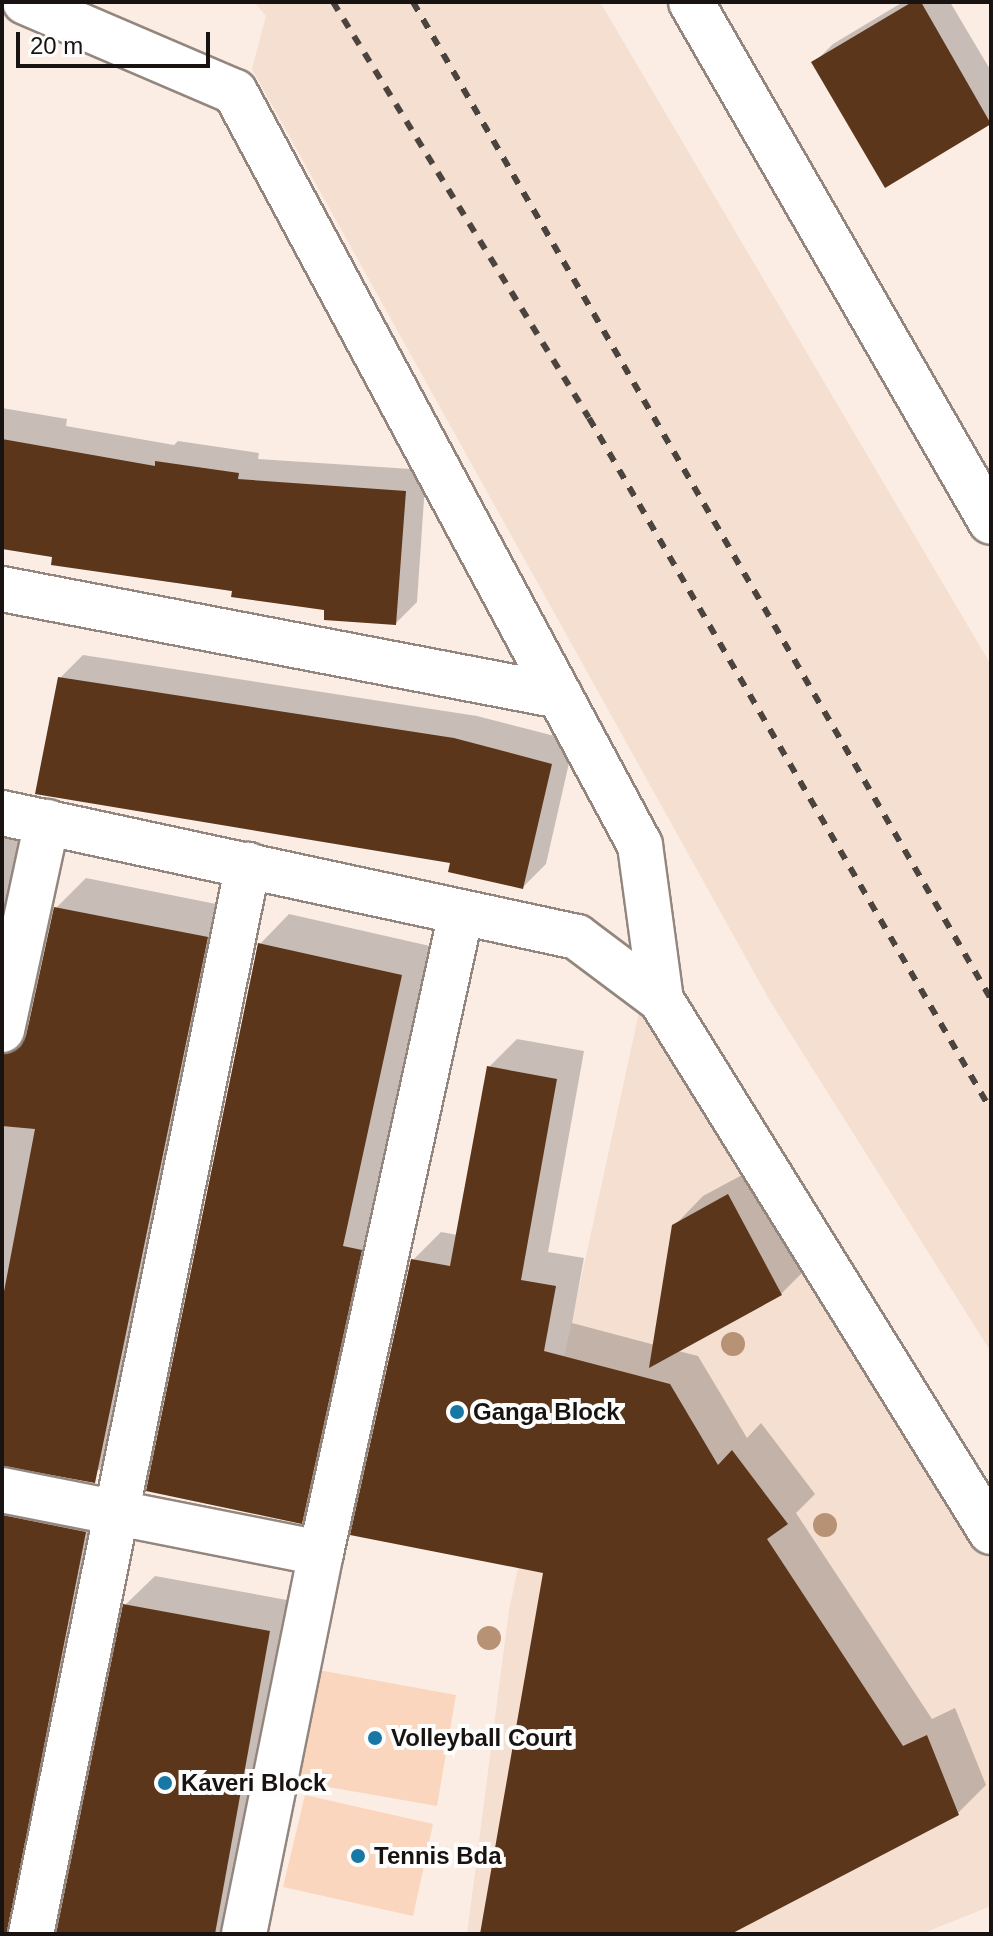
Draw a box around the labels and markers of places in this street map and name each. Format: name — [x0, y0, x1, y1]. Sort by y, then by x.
place label: Ganga Block — [473, 1398, 620, 1426]
marker: Ganga Block — [448, 1403, 466, 1421]
place label: Volleyball Court — [391, 1724, 572, 1752]
marker: Volleyball Court — [366, 1729, 384, 1747]
place label: Kaveri Block — [181, 1769, 326, 1797]
marker: Kaveri Block — [156, 1774, 174, 1792]
place label: Tennis Bda — [374, 1842, 502, 1870]
marker: Tennis Bda — [349, 1847, 367, 1865]

